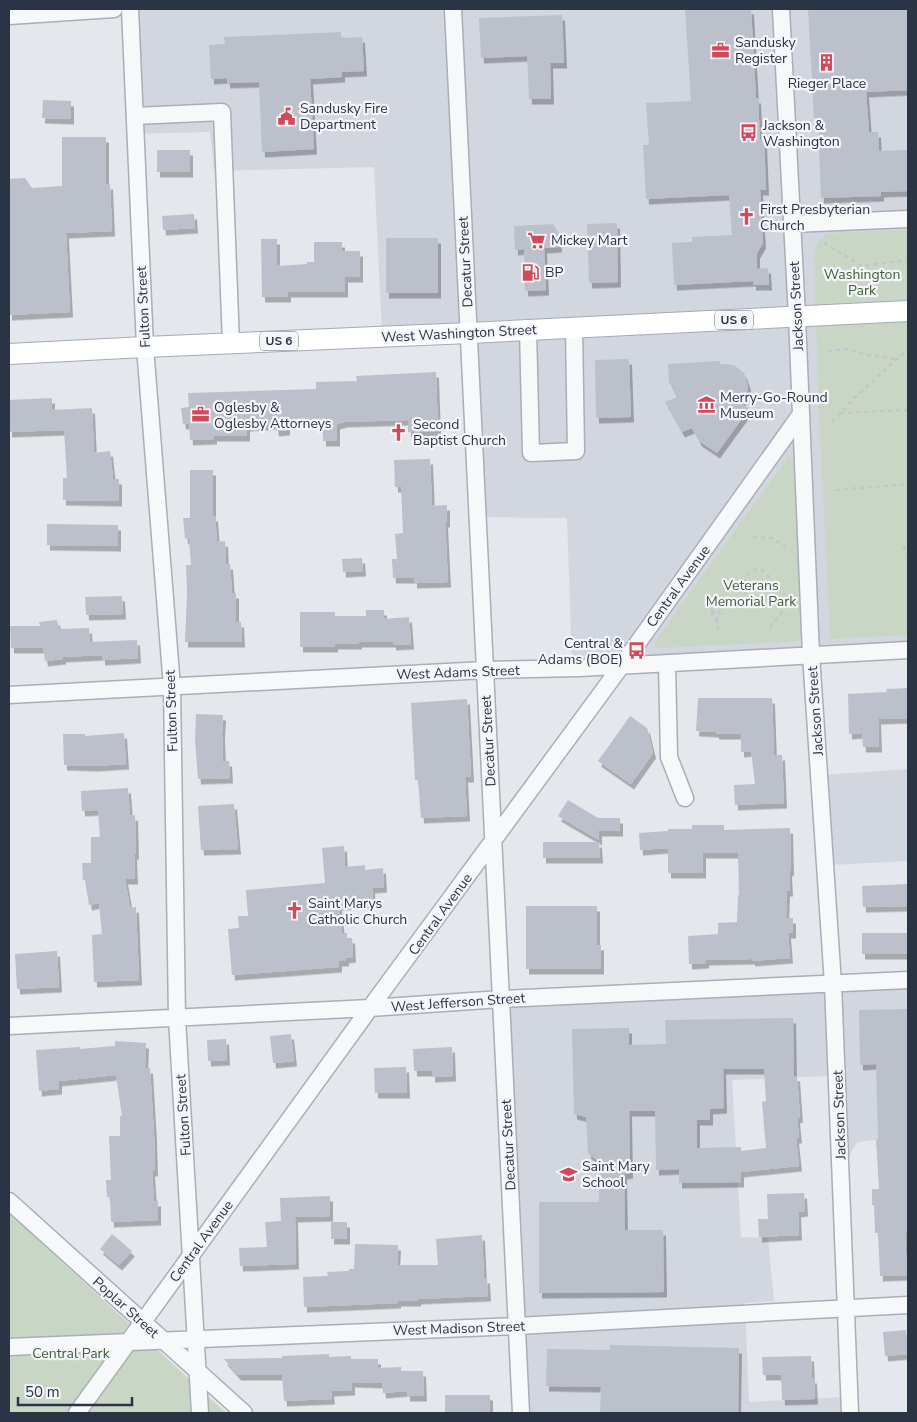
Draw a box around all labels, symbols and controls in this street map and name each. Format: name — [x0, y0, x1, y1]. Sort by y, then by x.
place label: Sandusky Register — [735, 33, 797, 68]
office icon: Sandusky Register — [711, 40, 731, 60]
building icon: Rieger Place — [817, 53, 837, 73]
place label: Rieger Place — [788, 74, 866, 93]
place label: Sandusky Fire Department — [300, 99, 388, 134]
public building icon: Sandusky Fire Department — [276, 106, 296, 126]
place label: Jackson & Washington — [762, 116, 840, 151]
bus stop icon: Jackson & Washington — [739, 123, 759, 143]
place label: First Presbyterian Church — [760, 200, 870, 235]
church icon: First Presbyterian Church — [736, 207, 756, 227]
street label: Decatur Street — [454, 216, 477, 308]
supermarket icon: Mickey Mart — [527, 230, 547, 250]
place label: Mickey Mart — [551, 231, 627, 250]
street label: Jackson Street — [785, 261, 808, 352]
fuel station icon: BP — [521, 262, 541, 282]
place label: BP — [545, 263, 563, 282]
park label: Washington Park — [824, 265, 900, 300]
street label: Fulton Street — [132, 266, 155, 348]
road number: US 6 — [715, 310, 753, 330]
street label: West Washington Street — [381, 320, 537, 347]
road number: US 6 — [260, 332, 298, 351]
place label: Merry-Go-Round Museum — [720, 388, 828, 423]
museum icon: Merry-Go-Round Museum — [696, 395, 716, 415]
place label: Oglesby & Oglesby Attorneys — [214, 398, 332, 433]
office icon: Oglesby & Oglesby Attorneys — [190, 405, 210, 425]
place label: Second Baptist Church — [413, 415, 506, 450]
church icon: Second Baptist Church — [389, 422, 409, 442]
street label: Central Avenue — [642, 541, 715, 631]
park label: Veterans Memorial Park — [706, 576, 797, 611]
place label: Central & Adams (BOE) — [538, 634, 623, 669]
bus stop icon: Central & Adams (BOE) — [627, 641, 647, 661]
street label: West Adams Street — [396, 661, 520, 684]
street label: Jackson Street — [803, 666, 828, 757]
street label: Fulton Street — [161, 670, 182, 752]
street label: Decatur Street — [477, 695, 500, 787]
street label: Central Avenue — [404, 869, 477, 959]
place label: Saint Marys Catholic Church — [308, 894, 407, 929]
church icon: Saint Marys Catholic Church — [284, 901, 304, 921]
street label: West Jefferson Street — [390, 988, 526, 1017]
street label: Jackson Street — [828, 1070, 851, 1161]
street label: Fulton Street — [171, 1073, 196, 1156]
street label: Decatur Street — [497, 1099, 520, 1191]
place label: Saint Mary School — [582, 1157, 651, 1192]
school or university icon: Saint Mary School — [558, 1164, 578, 1184]
street label: Central Avenue — [165, 1196, 238, 1286]
street label: Poplar Street — [89, 1273, 163, 1342]
street label: West Madison Street — [393, 1317, 526, 1340]
park label: Central Park — [32, 1344, 111, 1363]
scale bar — [18, 1374, 131, 1406]
text: 50 m — [25, 1382, 60, 1402]

